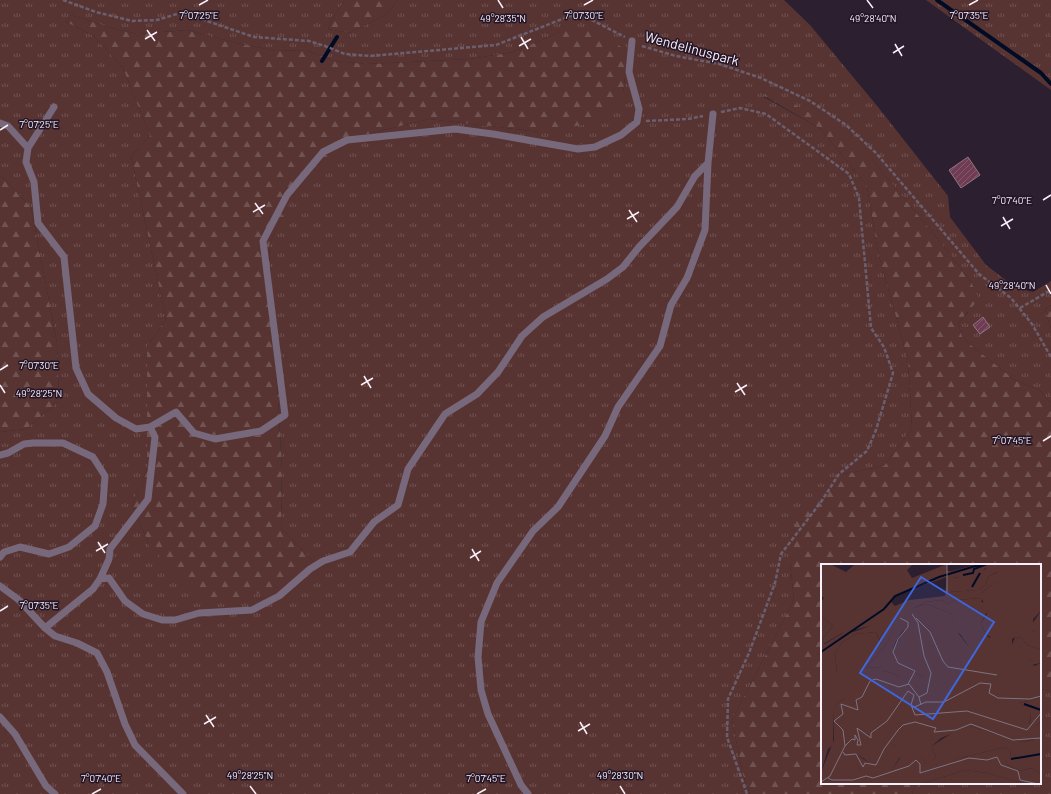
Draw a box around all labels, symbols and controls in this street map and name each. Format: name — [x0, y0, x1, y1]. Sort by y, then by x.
text: 7°07'25"E — [179, 9, 219, 21]
text: 7°07'30"E — [564, 9, 604, 21]
text: 7°07'35"E — [949, 9, 989, 21]
text: 49°28'35"N — [480, 12, 526, 24]
text: 49°28'40"N — [850, 12, 896, 24]
street label: Wendelinuspark — [643, 27, 741, 69]
text: 7°07'25"E — [19, 118, 59, 130]
text: 7°07'40"E — [992, 194, 1032, 206]
text: 49°28'40"N — [989, 279, 1035, 291]
text: 7°07'30"E — [19, 359, 59, 371]
text: 49°28'25"N — [16, 387, 62, 399]
text: 7°07'45"E — [992, 434, 1032, 446]
inset map — [821, 564, 1041, 784]
text: 7°07'35"E — [19, 599, 59, 611]
text: 49°28'25"N — [227, 769, 273, 781]
text: 49°28'30"N — [597, 769, 643, 781]
text: 7°07'40"E — [81, 772, 121, 784]
text: 7°07'45"E — [466, 772, 506, 784]

